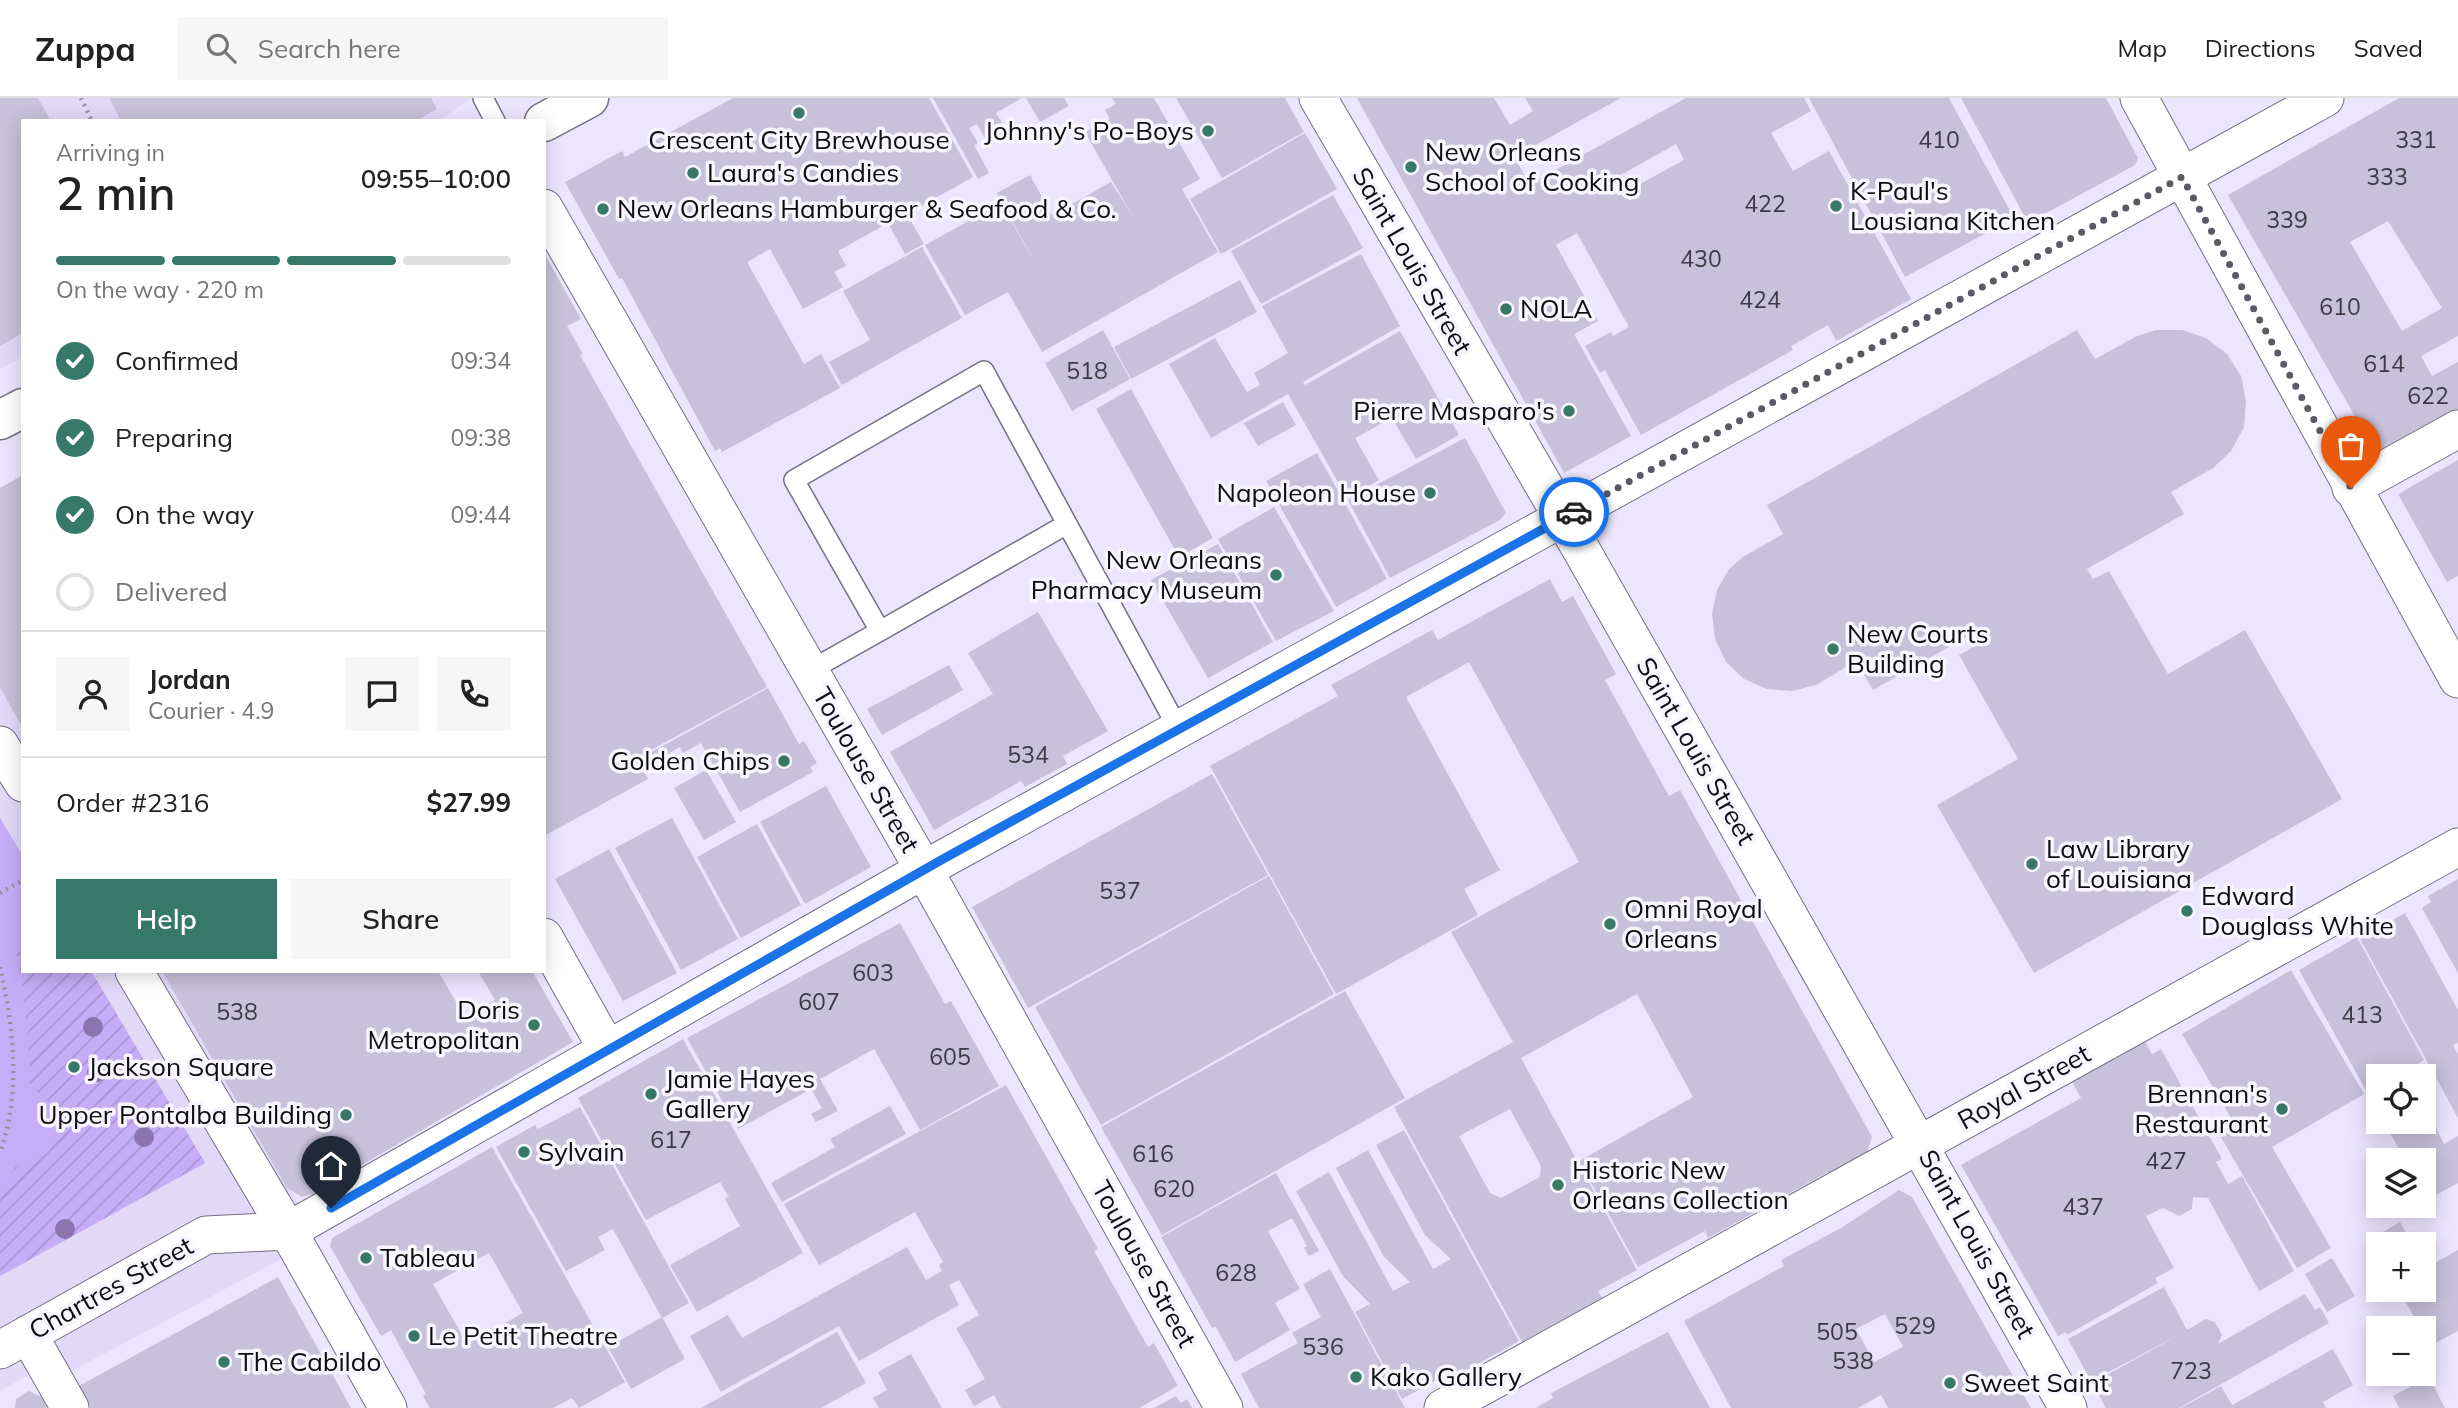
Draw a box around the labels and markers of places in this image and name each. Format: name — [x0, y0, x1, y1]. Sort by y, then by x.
marker: Crescent City Brewhouse — [791, 105, 807, 121]
place label: Johnny's Po-Boys — [984, 114, 1194, 147]
place label: Crescent City Brewhouse — [648, 123, 950, 156]
marker: Johnny's Po-Boys — [1200, 123, 1216, 139]
place label: New Orleans School of Cooking — [1425, 135, 1639, 198]
place label: Laura's Candies — [707, 156, 899, 189]
marker: New Orleans School of Cooking — [1403, 159, 1419, 175]
marker: Laura's Candies — [685, 165, 701, 181]
place label: K-Paul's Lousiana Kitchen — [1850, 174, 2055, 237]
place label: New Orleans Hamburger & Seafood & Co. — [617, 192, 1116, 225]
marker: K-Paul's Lousiana Kitchen — [1828, 198, 1844, 214]
marker: New Orleans Hamburger & Seafood & Co. — [595, 201, 611, 217]
place label: NOLA — [1520, 292, 1592, 325]
marker: NOLA — [1498, 301, 1514, 317]
place label: Pierre Masparo's — [1353, 394, 1555, 427]
marker: Pierre Masparo's — [1561, 403, 1577, 419]
pin — [2321, 416, 2381, 488]
place label: Napoleon House — [1217, 476, 1416, 509]
marker: Napoleon House — [1422, 485, 1438, 501]
place label: New Orleans Pharmacy Museum — [1031, 543, 1262, 606]
marker: New Orleans Pharmacy Museum — [1268, 567, 1284, 583]
place label: New Courts Building — [1847, 617, 1989, 680]
marker: New Courts Building — [1825, 641, 1841, 657]
place label: Golden Chips — [610, 744, 770, 777]
marker: Golden Chips — [776, 753, 792, 769]
place label: Law Library of Louisiana — [2046, 832, 2192, 895]
marker: Law Library of Louisiana — [2024, 856, 2040, 872]
place label: Edward Douglass White — [2201, 879, 2394, 942]
place label: Omni Royal Orleans — [1624, 892, 1763, 955]
marker: Edward Douglass White — [2179, 903, 2195, 919]
marker: Omni Royal Orleans — [1602, 916, 1618, 932]
place label: Doris Metropolitan — [368, 993, 520, 1056]
marker: Doris Metropolitan — [526, 1017, 542, 1033]
place label: Jackson Square — [88, 1050, 274, 1083]
marker: Jackson Square — [66, 1059, 82, 1075]
place label: Jamie Hayes Gallery — [665, 1062, 815, 1125]
place label: Brennan's Restaurant — [2134, 1077, 2268, 1140]
marker: Jamie Hayes Gallery — [643, 1086, 659, 1102]
place label: Upper Pontalba Building — [38, 1098, 332, 1131]
marker: Brennan's Restaurant — [2274, 1101, 2290, 1117]
marker: Upper Pontalba Building — [338, 1107, 354, 1123]
place label: Sylvain — [538, 1135, 625, 1168]
pin — [301, 1136, 361, 1208]
marker: Sylvain — [516, 1144, 532, 1160]
place label: Historic New Orleans Collection — [1572, 1153, 1789, 1216]
marker: Historic New Orleans Collection — [1550, 1177, 1566, 1193]
place label: Tableau — [380, 1241, 476, 1274]
marker: Tableau — [358, 1250, 374, 1266]
place label: Le Petit Theatre — [428, 1319, 618, 1352]
marker: Le Petit Theatre — [406, 1328, 422, 1344]
place label: The Cabildo — [238, 1345, 381, 1378]
marker: The Cabildo — [216, 1354, 232, 1370]
place label: Kako Gallery — [1370, 1360, 1522, 1393]
place label: Sweet Saint — [1964, 1366, 2109, 1399]
marker: Kako Gallery — [1348, 1369, 1364, 1385]
marker: Sweet Saint — [1942, 1375, 1958, 1391]

